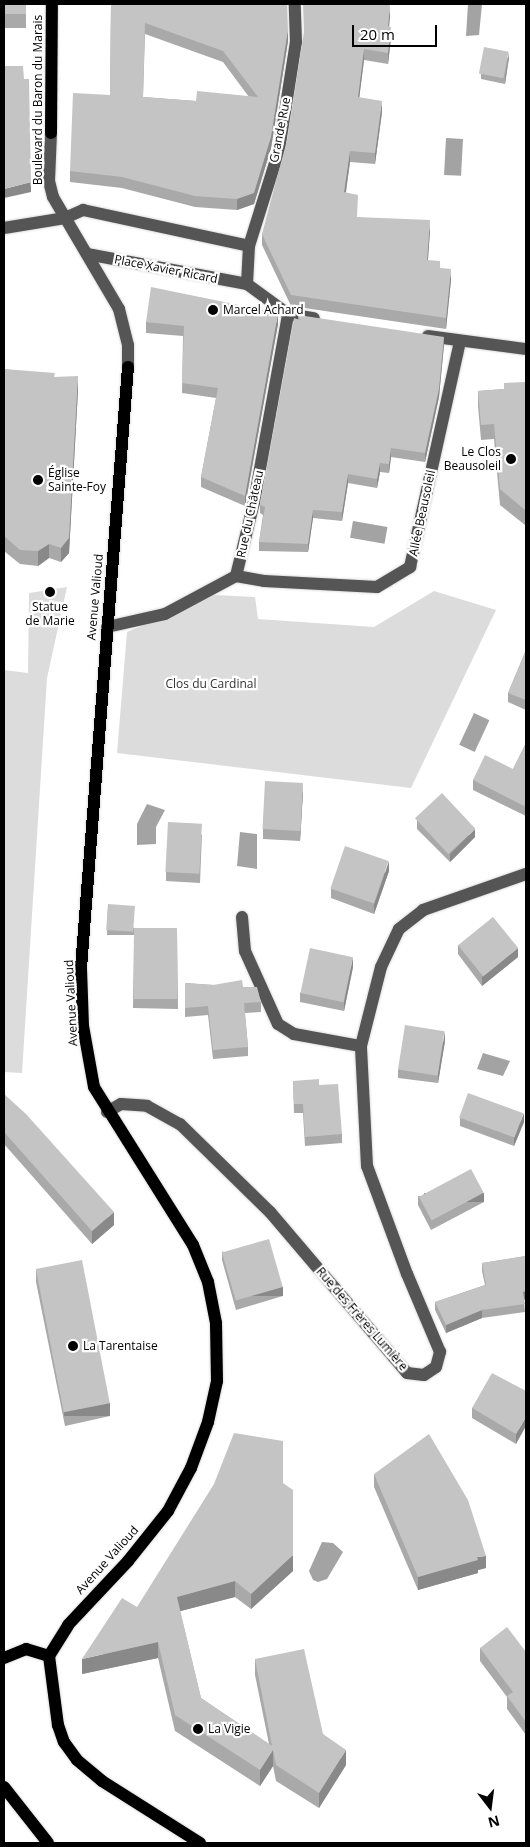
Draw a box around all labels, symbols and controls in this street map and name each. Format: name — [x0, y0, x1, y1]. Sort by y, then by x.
street label: Boulevard du Baron du Marais — [31, 15, 45, 185]
scale bar — [355, 15, 440, 47]
text: 20 m — [360, 24, 395, 44]
street label: Grande Rue — [267, 96, 293, 164]
street label: Place Xavier Ricard — [113, 252, 219, 286]
place label: Marcel Achard — [223, 303, 304, 317]
marker: Marcel Achard — [207, 304, 219, 316]
place label: Le Clos Beausoleil — [444, 445, 501, 473]
marker: Le Clos Beausoleil — [505, 453, 517, 465]
place label: Église Sainte-Foy — [48, 466, 106, 494]
street label: Rue du Château — [234, 469, 266, 559]
street label: Allée Beausoleil — [406, 469, 438, 557]
marker: Église Sainte-Foy — [32, 474, 44, 486]
street label: Avenue Valioud — [84, 553, 106, 641]
marker: Statue de Marie — [44, 586, 56, 598]
place label: Statue de Marie — [25, 600, 75, 628]
park label: Clos du Cardinal — [165, 677, 257, 691]
street label: Avenue Valioud — [62, 959, 80, 1047]
street label: Rue des Frères Lumière — [313, 1264, 411, 1374]
place label: La Tarentaise — [83, 1339, 158, 1353]
marker: La Tarentaise — [67, 1340, 79, 1352]
street label: Avenue Valioud — [73, 1523, 141, 1597]
place label: La Vigie — [208, 1722, 251, 1736]
marker: La Vigie — [192, 1723, 204, 1735]
north arrow — [465, 1782, 515, 1832]
text: N — [486, 1811, 502, 1833]

